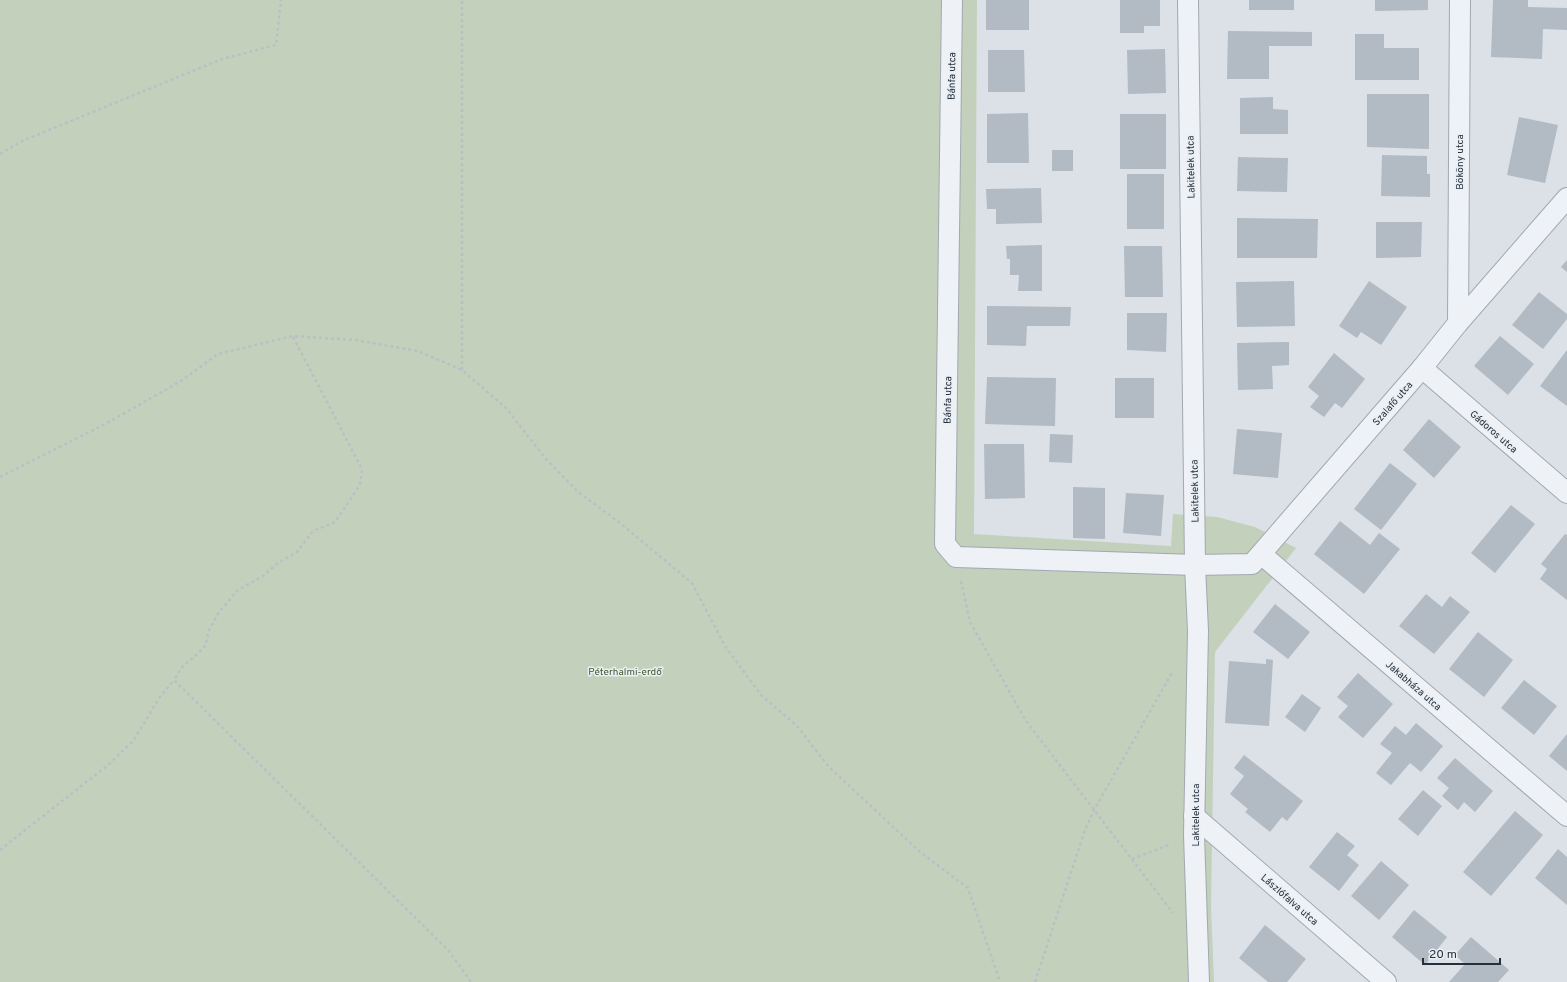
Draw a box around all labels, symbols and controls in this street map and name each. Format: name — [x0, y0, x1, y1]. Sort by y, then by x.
street label: Bánfa utca — [946, 52, 959, 100]
street label: Bököny utca — [1454, 134, 1467, 190]
street label: Lakitelek utca — [1184, 135, 1199, 199]
street label: Bánfa utca — [942, 376, 955, 424]
street label: Szalafő utca — [1370, 379, 1416, 429]
street label: Gádoros utca — [1467, 408, 1520, 456]
street label: Lakitelek utca — [1188, 459, 1203, 523]
street label: Jakabháza utca — [1382, 658, 1444, 714]
park label: Péterhalmi-erdő — [588, 666, 662, 679]
street label: Lakitelek utca — [1190, 784, 1203, 846]
street label: Lászlófalva utca — [1258, 872, 1320, 929]
scale bar — [1423, 940, 1500, 966]
text: 20 m — [1429, 947, 1457, 963]

